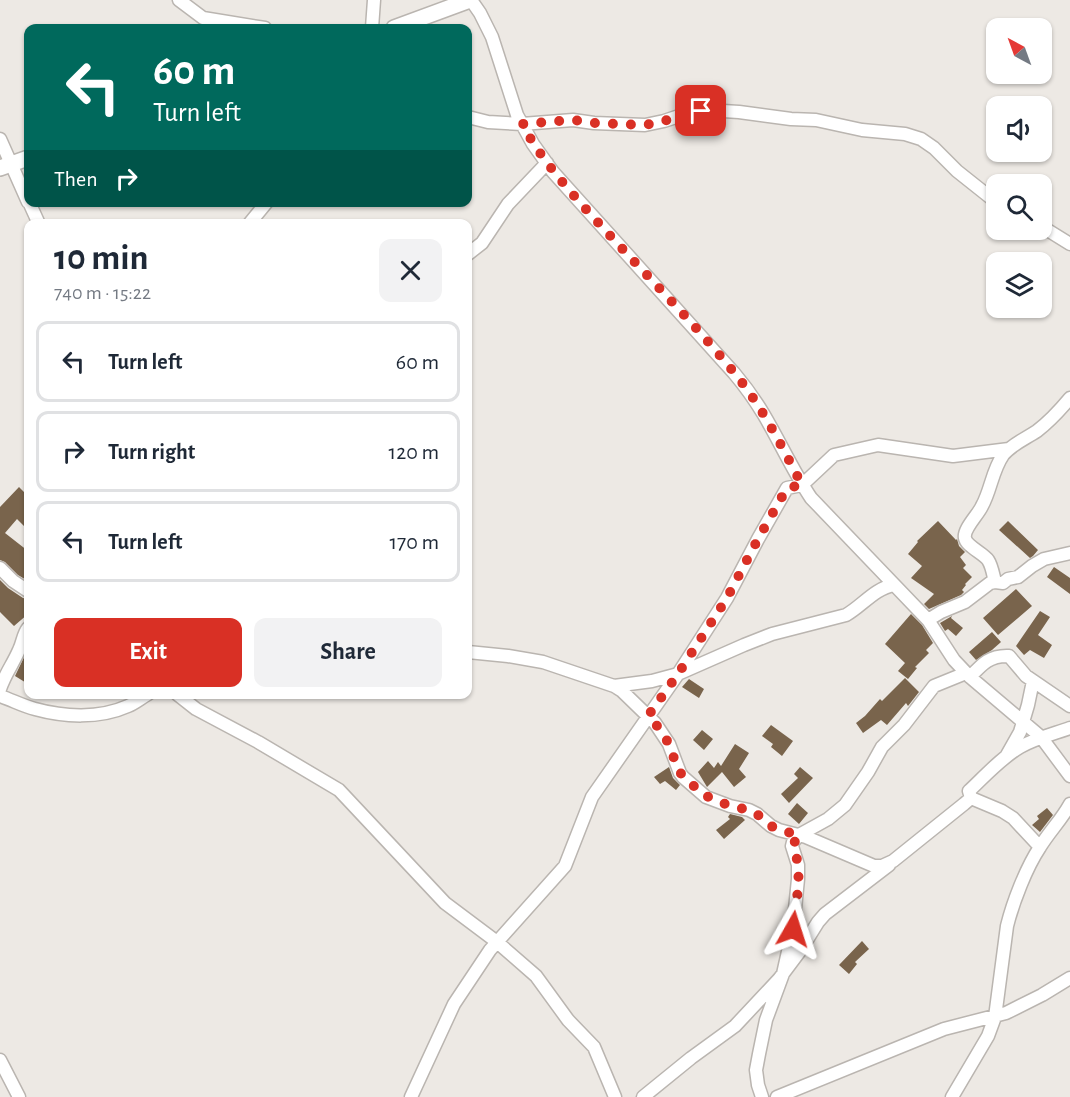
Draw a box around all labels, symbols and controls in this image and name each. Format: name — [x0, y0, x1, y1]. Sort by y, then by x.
north arrow — [986, 18, 1052, 84]
map controls — [986, 18, 1052, 318]
icon: left — [54, 48, 132, 126]
text: 60 m — [153, 50, 235, 92]
pin — [675, 85, 726, 136]
icon: arrive — [684, 94, 717, 127]
button: sound — [986, 96, 1052, 162]
text: Turn left — [153, 99, 241, 126]
icon: right — [110, 162, 143, 195]
text: Then — [54, 168, 98, 190]
button: search — [986, 174, 1052, 240]
button: close — [379, 239, 442, 302]
text: 10 min — [54, 240, 149, 276]
button: layers — [986, 252, 1052, 318]
text: 740 m · 15:22 — [54, 283, 151, 303]
icon: left — [57, 345, 90, 378]
text: Turn left — [108, 351, 182, 373]
text: 60 m — [396, 351, 439, 373]
icon: right — [57, 435, 90, 468]
text: Turn right — [108, 441, 195, 463]
text: 120 m — [389, 441, 439, 463]
icon: left — [57, 525, 90, 558]
text: Turn left — [108, 531, 182, 553]
text: 170 m — [389, 531, 439, 553]
button: Exit — [54, 618, 242, 687]
button: Share — [254, 618, 442, 687]
position arrow — [761, 897, 825, 961]

